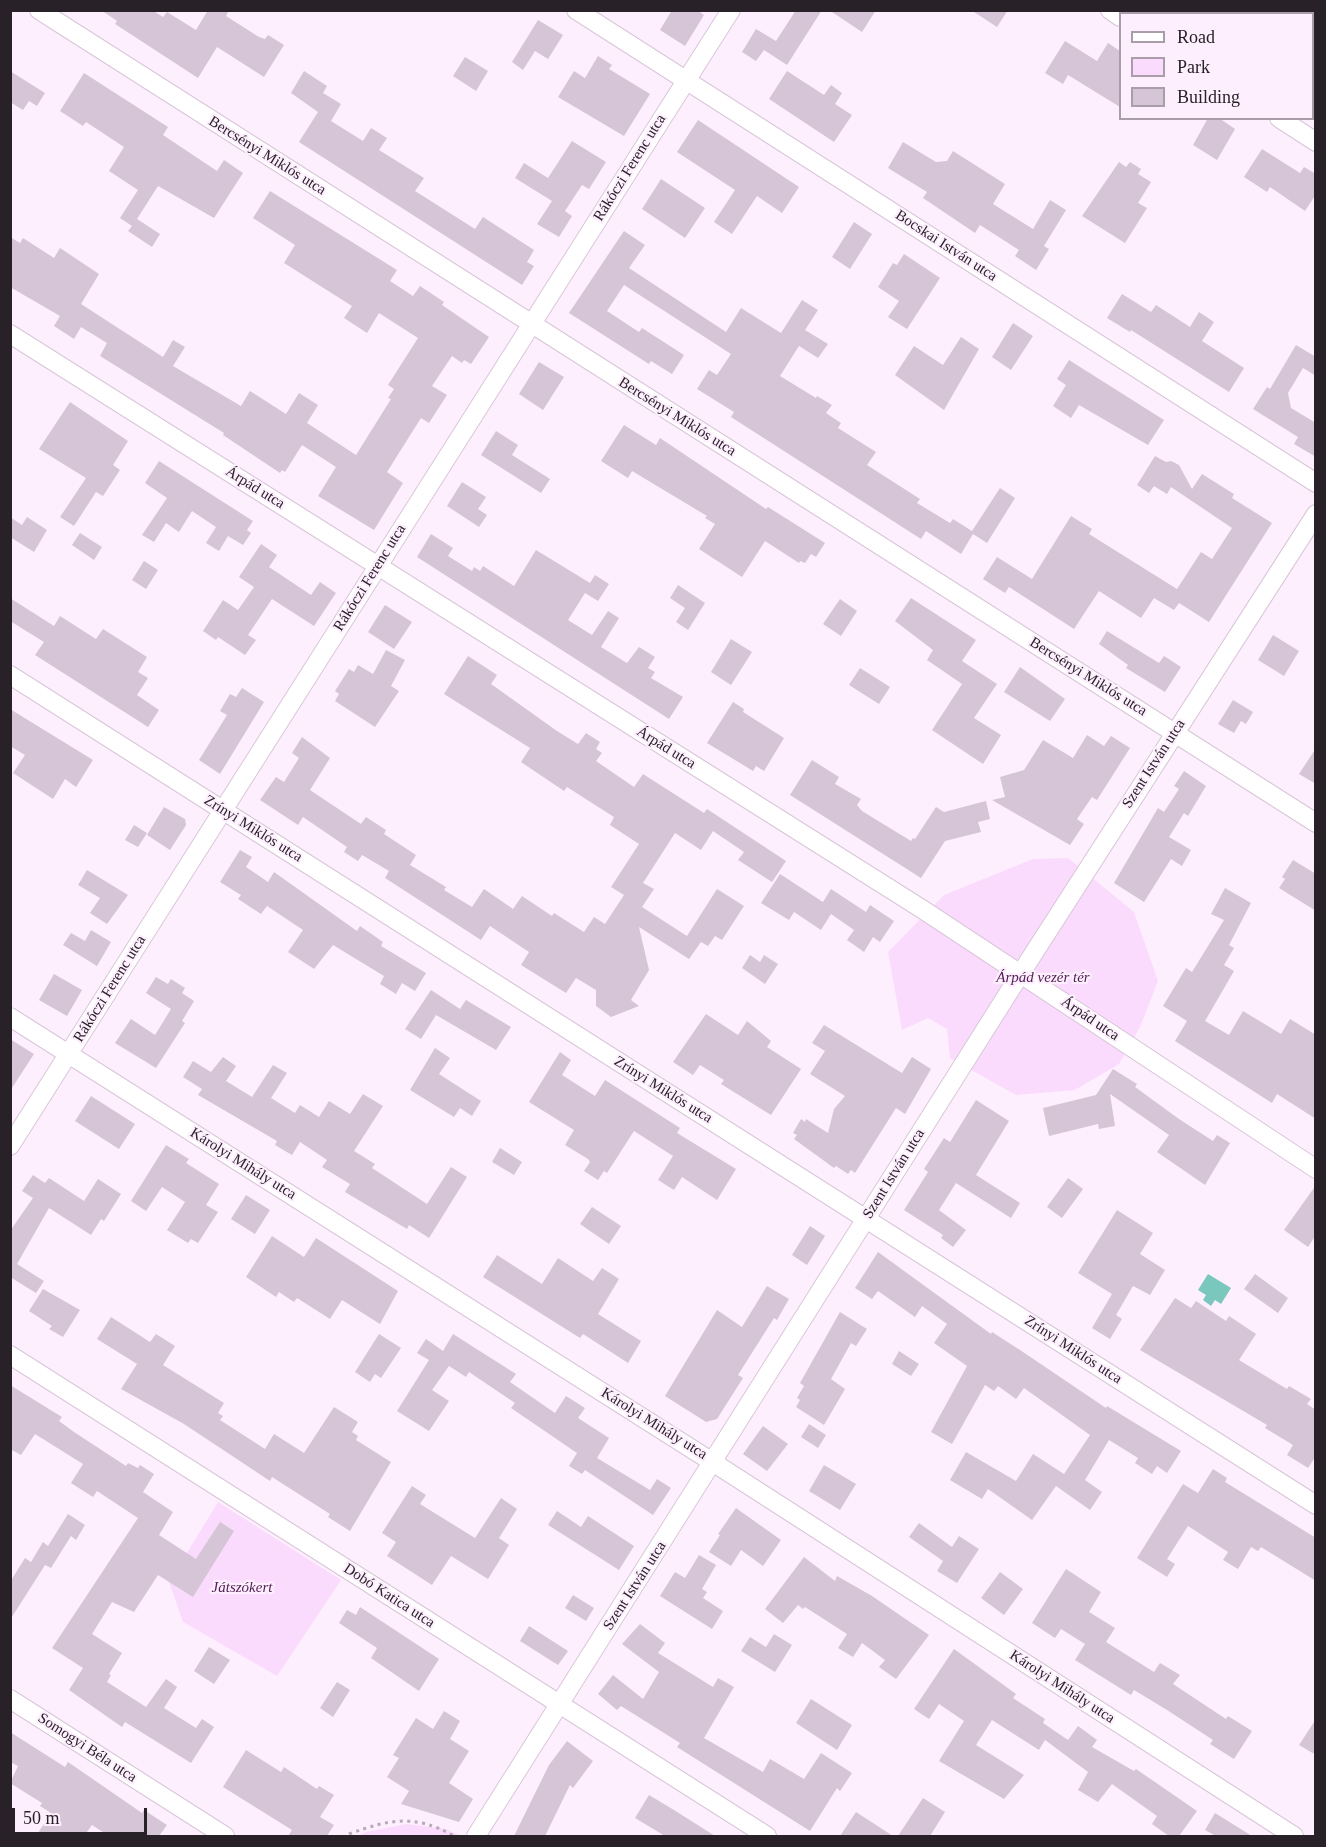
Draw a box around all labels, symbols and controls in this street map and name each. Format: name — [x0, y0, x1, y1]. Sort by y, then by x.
legend — [1119, 12, 1314, 120]
text: Road — [1177, 27, 1215, 47]
text: Park — [1177, 57, 1210, 77]
text: Building — [1177, 87, 1240, 107]
street label: Rákóczi Ferenc utca — [590, 111, 670, 225]
street label: Bercsényi Miklós utca — [205, 113, 329, 199]
street label: Bocskai István utca — [892, 206, 1000, 286]
street label: Bercsényi Miklós utca — [615, 374, 739, 460]
street label: Árpád utca — [222, 463, 288, 513]
street label: Rákóczi Ferenc utca — [330, 521, 410, 635]
street label: Bercsényi Miklós utca — [1026, 634, 1150, 720]
street label: Szent István utca — [1119, 716, 1189, 812]
street label: Árpád utca — [633, 723, 699, 773]
street label: Zrínyi Miklós utca — [201, 792, 305, 866]
street label: Rákóczi Ferenc utca — [70, 932, 150, 1046]
park label: Árpád vezér tér — [996, 969, 1090, 987]
street label: Árpád utca — [1058, 993, 1122, 1045]
street label: Zrínyi Miklós utca — [611, 1053, 715, 1127]
street label: Károlyi Mihály utca — [187, 1124, 299, 1204]
street label: Szent István utca — [859, 1126, 929, 1222]
street label: Zrínyi Miklós utca — [1021, 1312, 1125, 1388]
street label: Károlyi Mihály utca — [598, 1384, 710, 1464]
street label: Szent István utca — [600, 1538, 670, 1634]
street label: Dobó Katica utca — [340, 1560, 438, 1632]
park label: Játszókert — [212, 1579, 272, 1597]
street label: Károlyi Mihály utca — [1006, 1646, 1118, 1728]
street label: Somogyi Béla utca — [34, 1709, 140, 1787]
scale bar — [15, 1796, 150, 1834]
text: 50 m — [23, 1808, 60, 1828]

